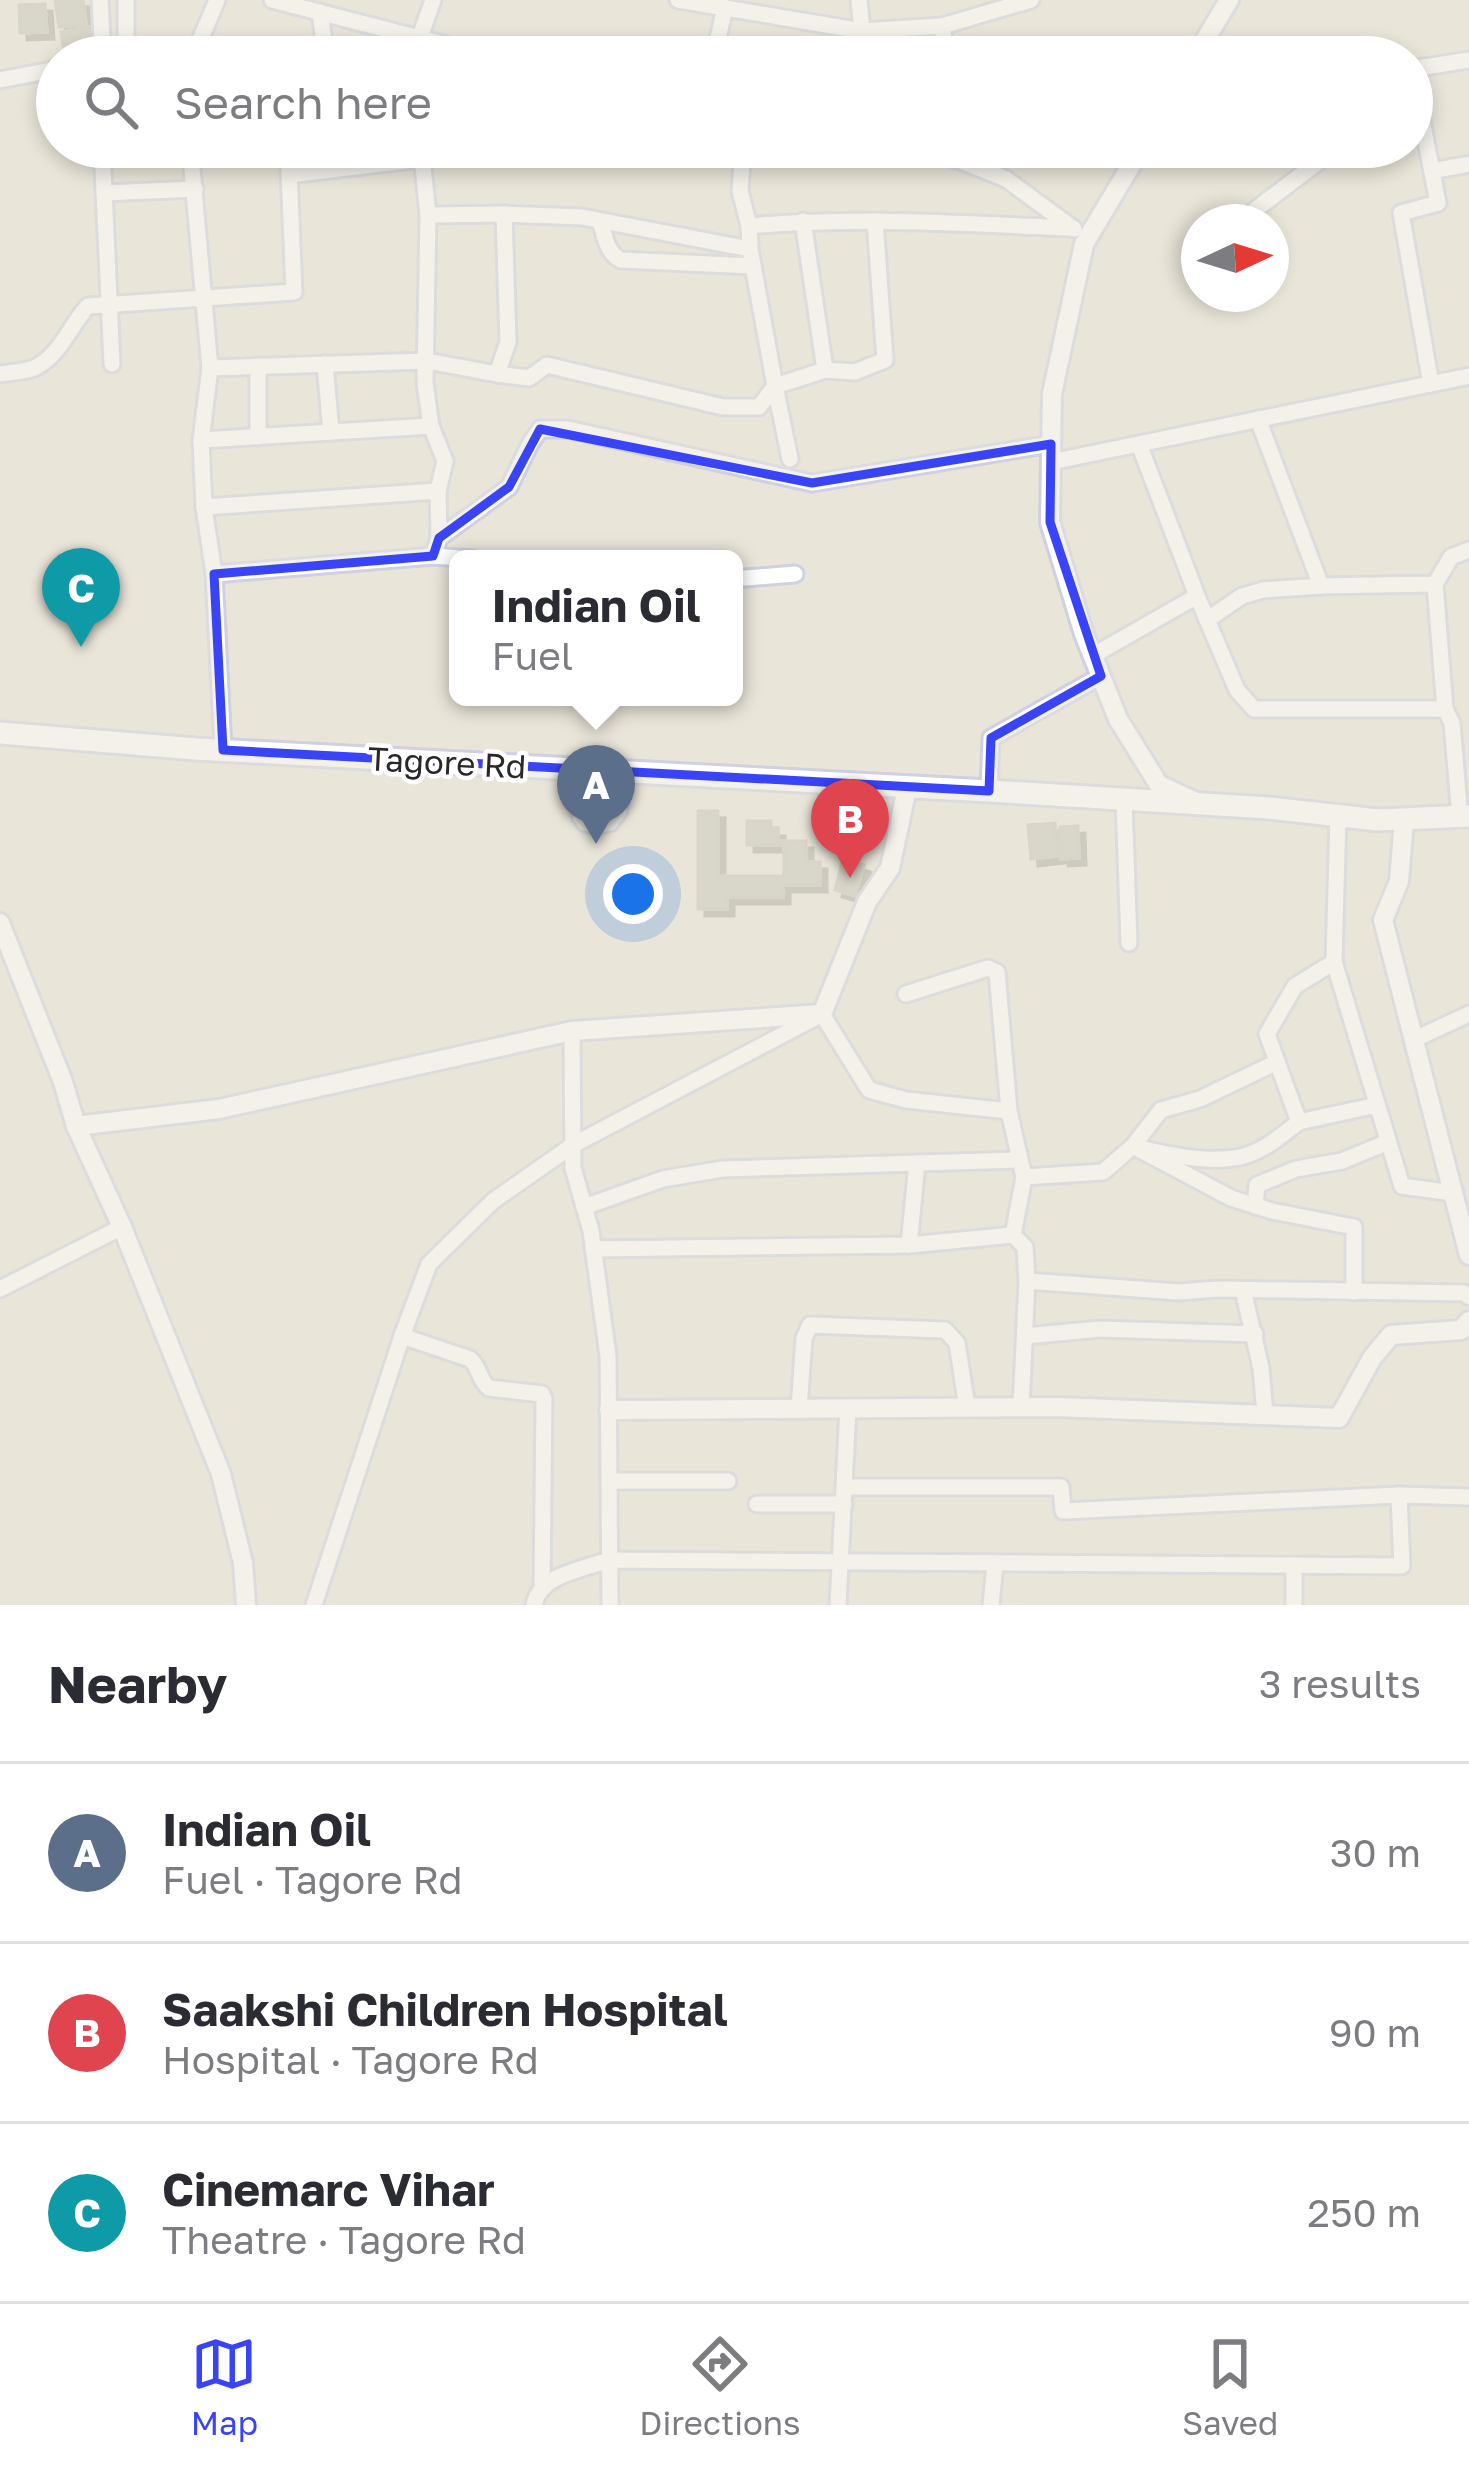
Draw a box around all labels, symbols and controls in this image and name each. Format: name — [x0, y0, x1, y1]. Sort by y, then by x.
search box — [36, 36, 1433, 168]
icon: search — [78, 69, 144, 135]
text: Search here — [174, 75, 432, 129]
north arrow — [1181, 204, 1289, 312]
pin: C — [42, 548, 120, 647]
popup — [449, 550, 743, 706]
text: Indian Oil — [491, 578, 701, 632]
text: Fuel — [491, 632, 573, 679]
street label: Tagore Rd — [367, 738, 527, 786]
pin: A — [557, 745, 635, 844]
pin: B — [811, 779, 889, 878]
your location — [603, 864, 663, 924]
text: Nearby — [48, 1653, 227, 1714]
text: 3 results — [1259, 1660, 1421, 1707]
text: Indian Oil — [162, 1802, 371, 1856]
text: A — [73, 1829, 101, 1876]
text: 30 m — [1330, 1829, 1421, 1876]
text: Fuel · Tagore Rd — [162, 1856, 463, 1903]
text: Saakshi Children Hospital — [162, 1982, 728, 2036]
text: B — [73, 2009, 101, 2056]
text: 90 m — [1329, 2009, 1421, 2056]
text: Hospital · Tagore Rd — [162, 2036, 539, 2083]
text: Cinemarc Vihar — [162, 2162, 495, 2216]
text: C — [73, 2189, 101, 2236]
text: 250 m — [1307, 2189, 1421, 2236]
text: Theatre · Tagore Rd — [162, 2216, 526, 2263]
tab: Map — [191, 2331, 258, 2442]
tab: Directions — [639, 2331, 801, 2442]
tab: Saved — [1182, 2331, 1278, 2442]

